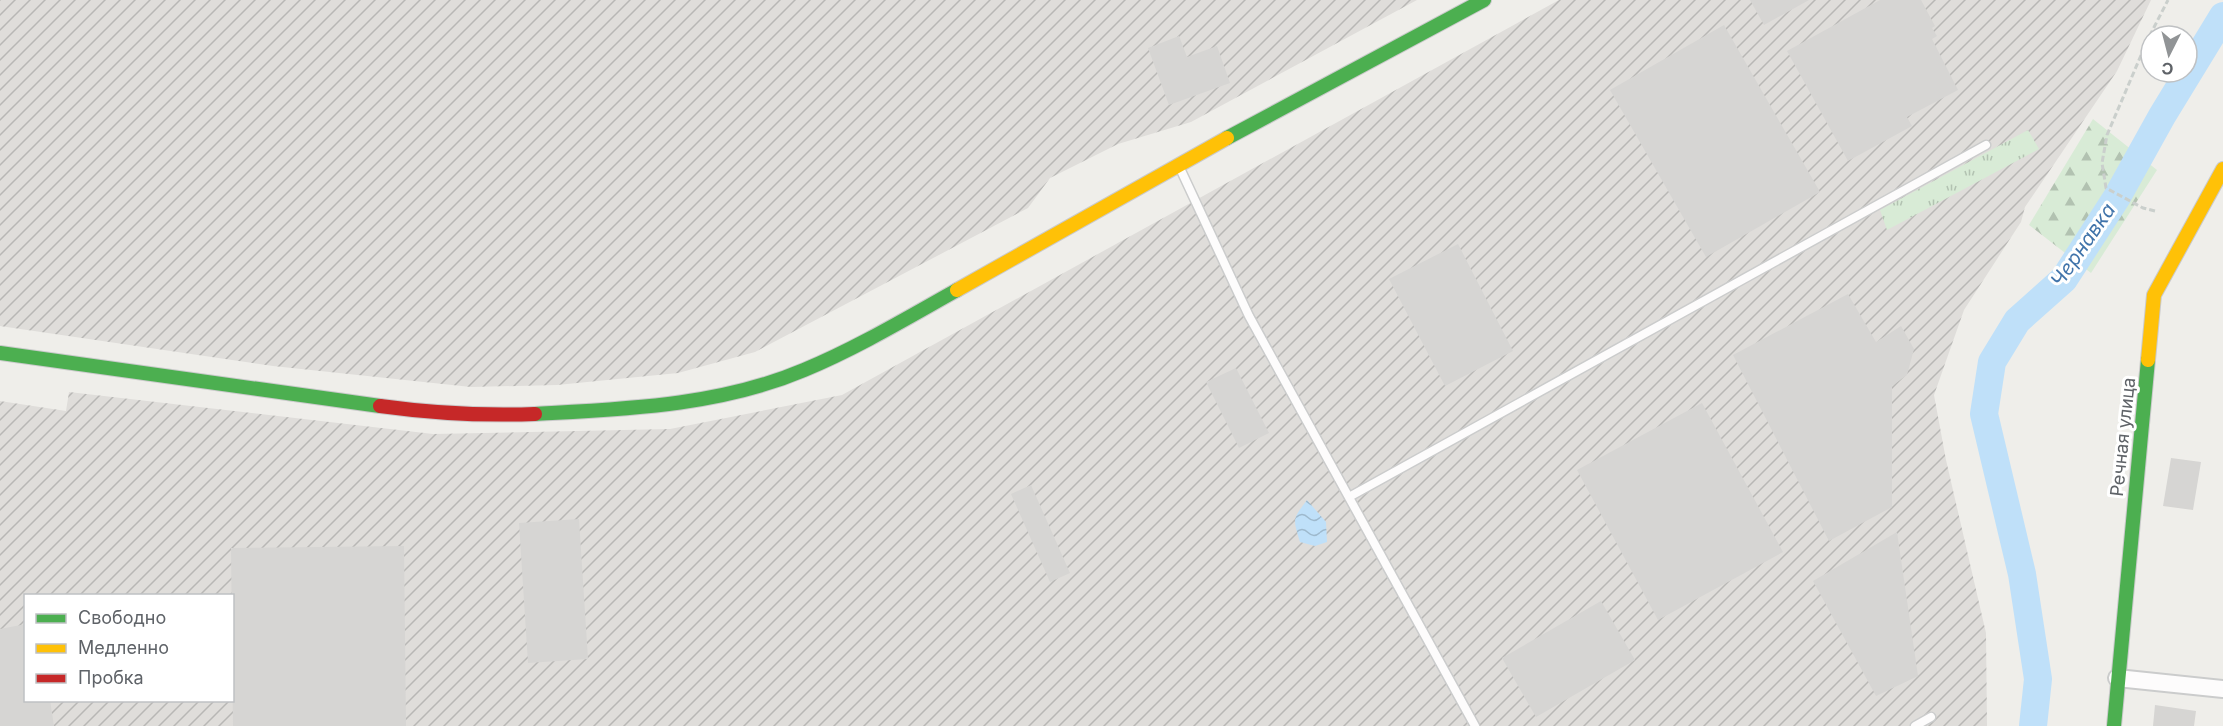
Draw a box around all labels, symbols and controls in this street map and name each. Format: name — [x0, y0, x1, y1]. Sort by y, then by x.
north arrow — [2139, 24, 2199, 84]
text: С — [2160, 58, 2174, 79]
water label: Чернавка — [2046, 199, 2120, 291]
street label: Речная улица — [2106, 376, 2139, 497]
legend — [24, 594, 234, 702]
text: Свободно — [78, 607, 166, 628]
text: Медленно — [78, 637, 169, 658]
text: Пробка — [78, 667, 144, 688]

